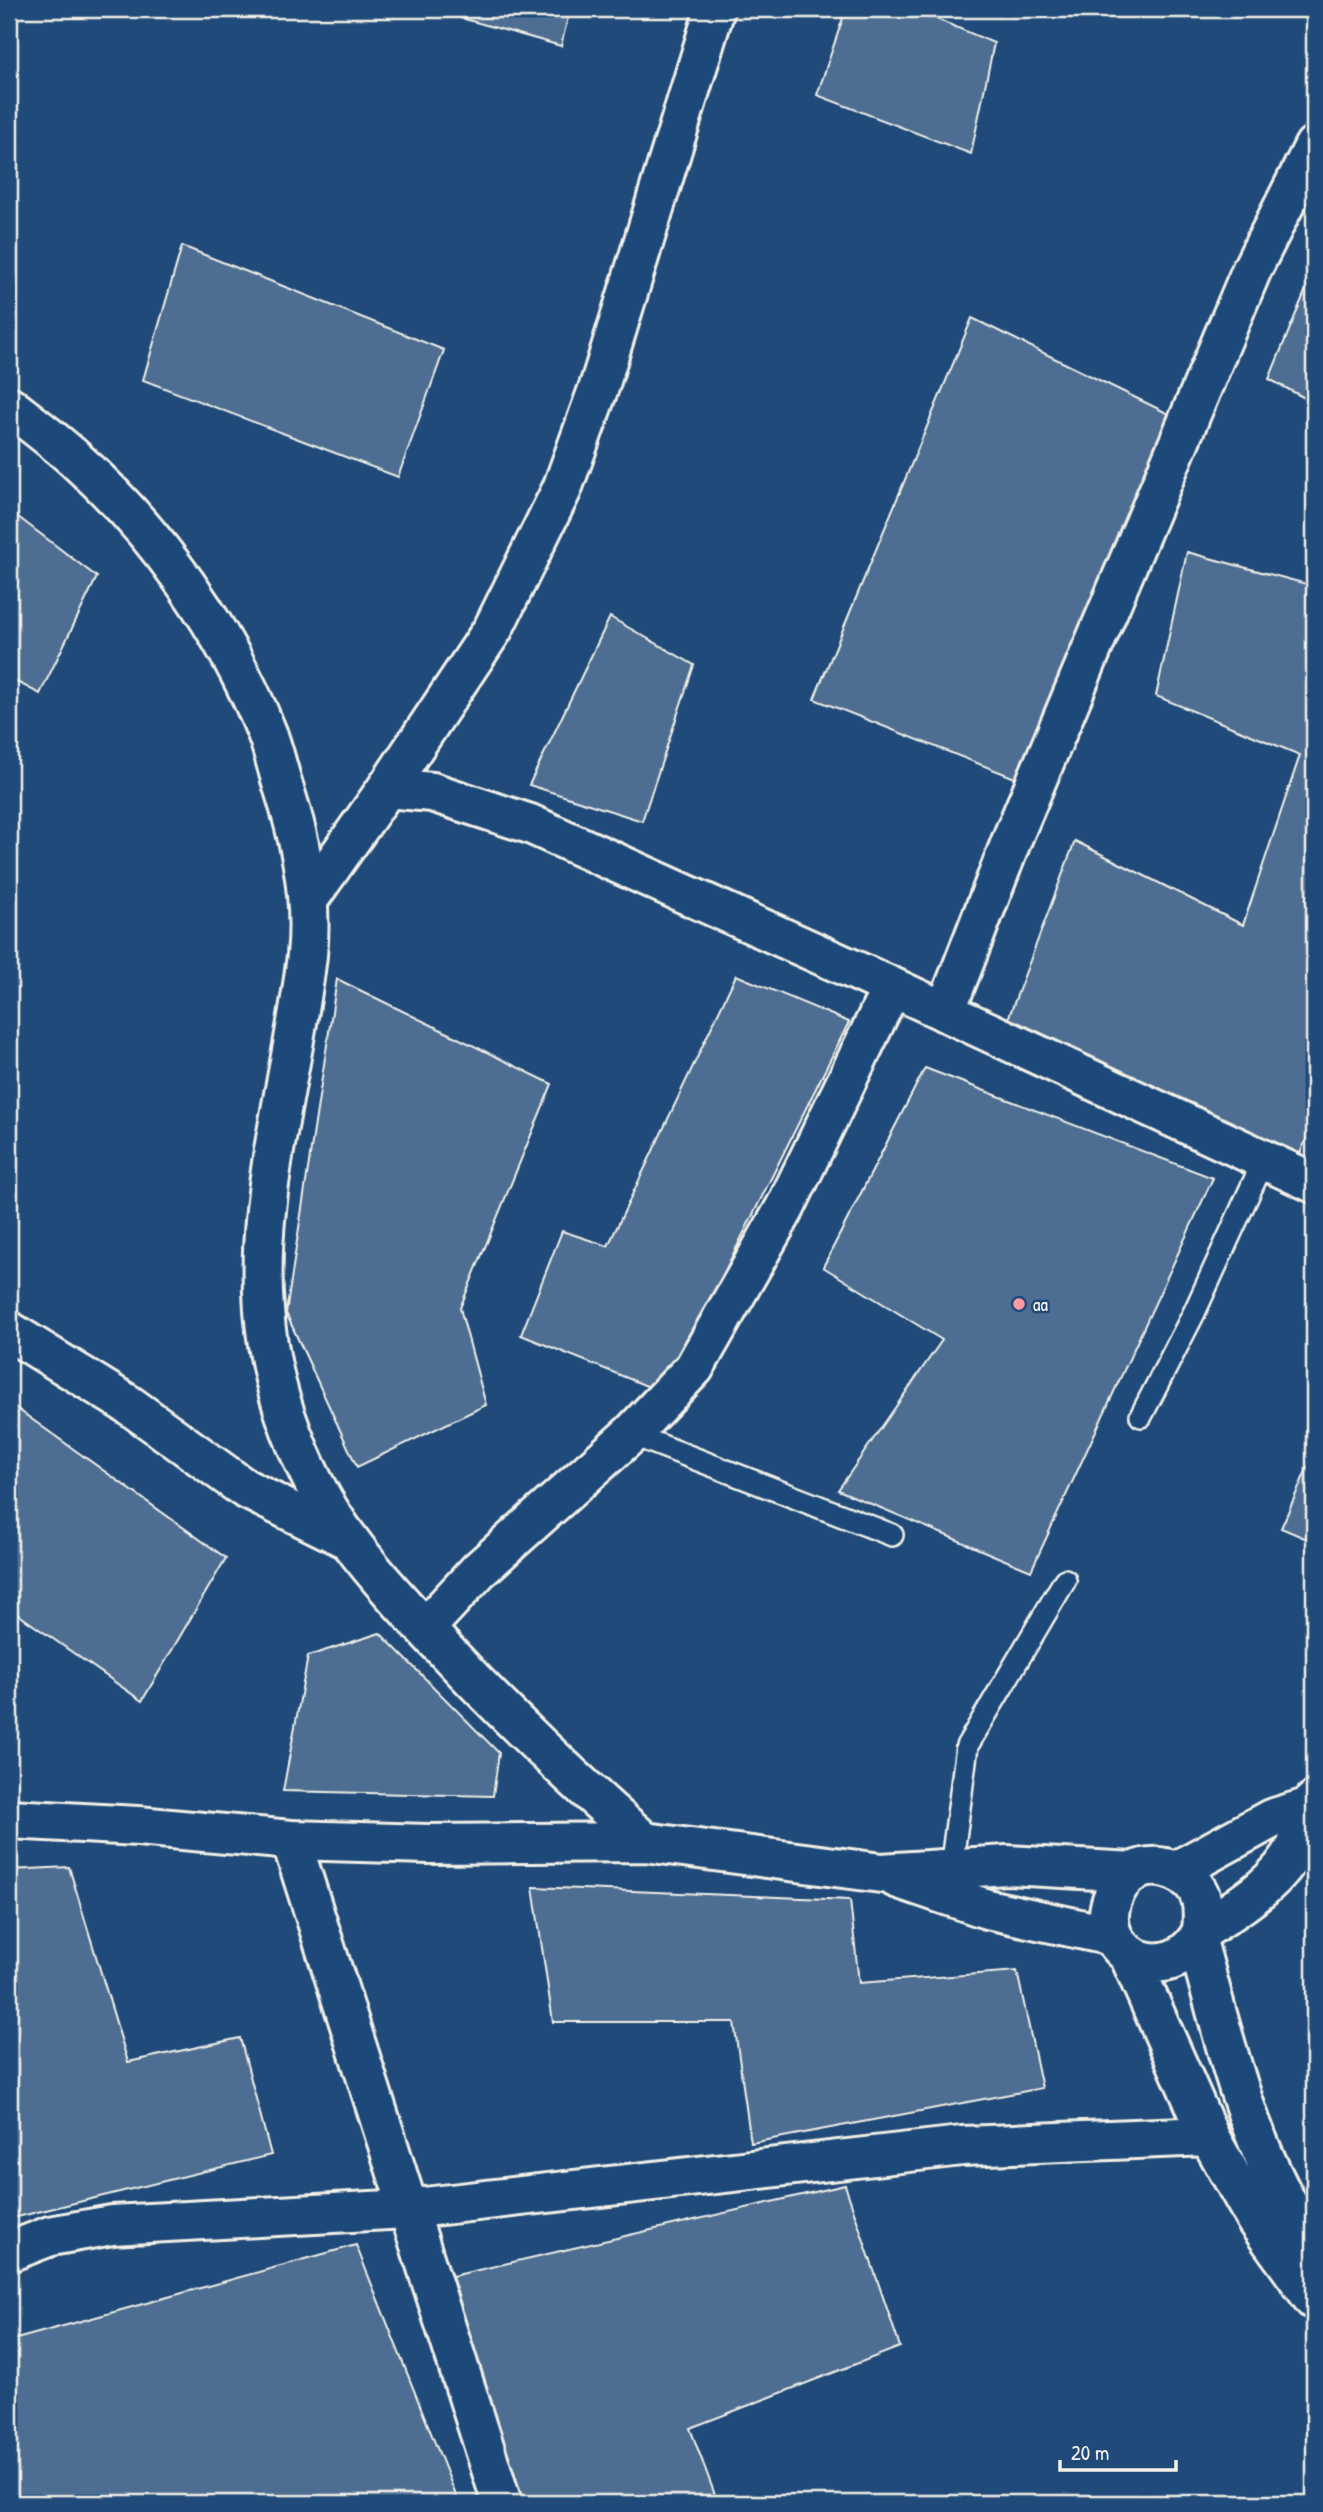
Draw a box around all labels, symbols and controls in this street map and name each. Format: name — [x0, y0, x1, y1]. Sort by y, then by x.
place label: aa — [1033, 1291, 1048, 1317]
marker: aa — [1011, 1296, 1027, 1312]
scale bar — [1060, 2428, 1176, 2472]
text: 20 m — [1071, 2438, 1109, 2467]

